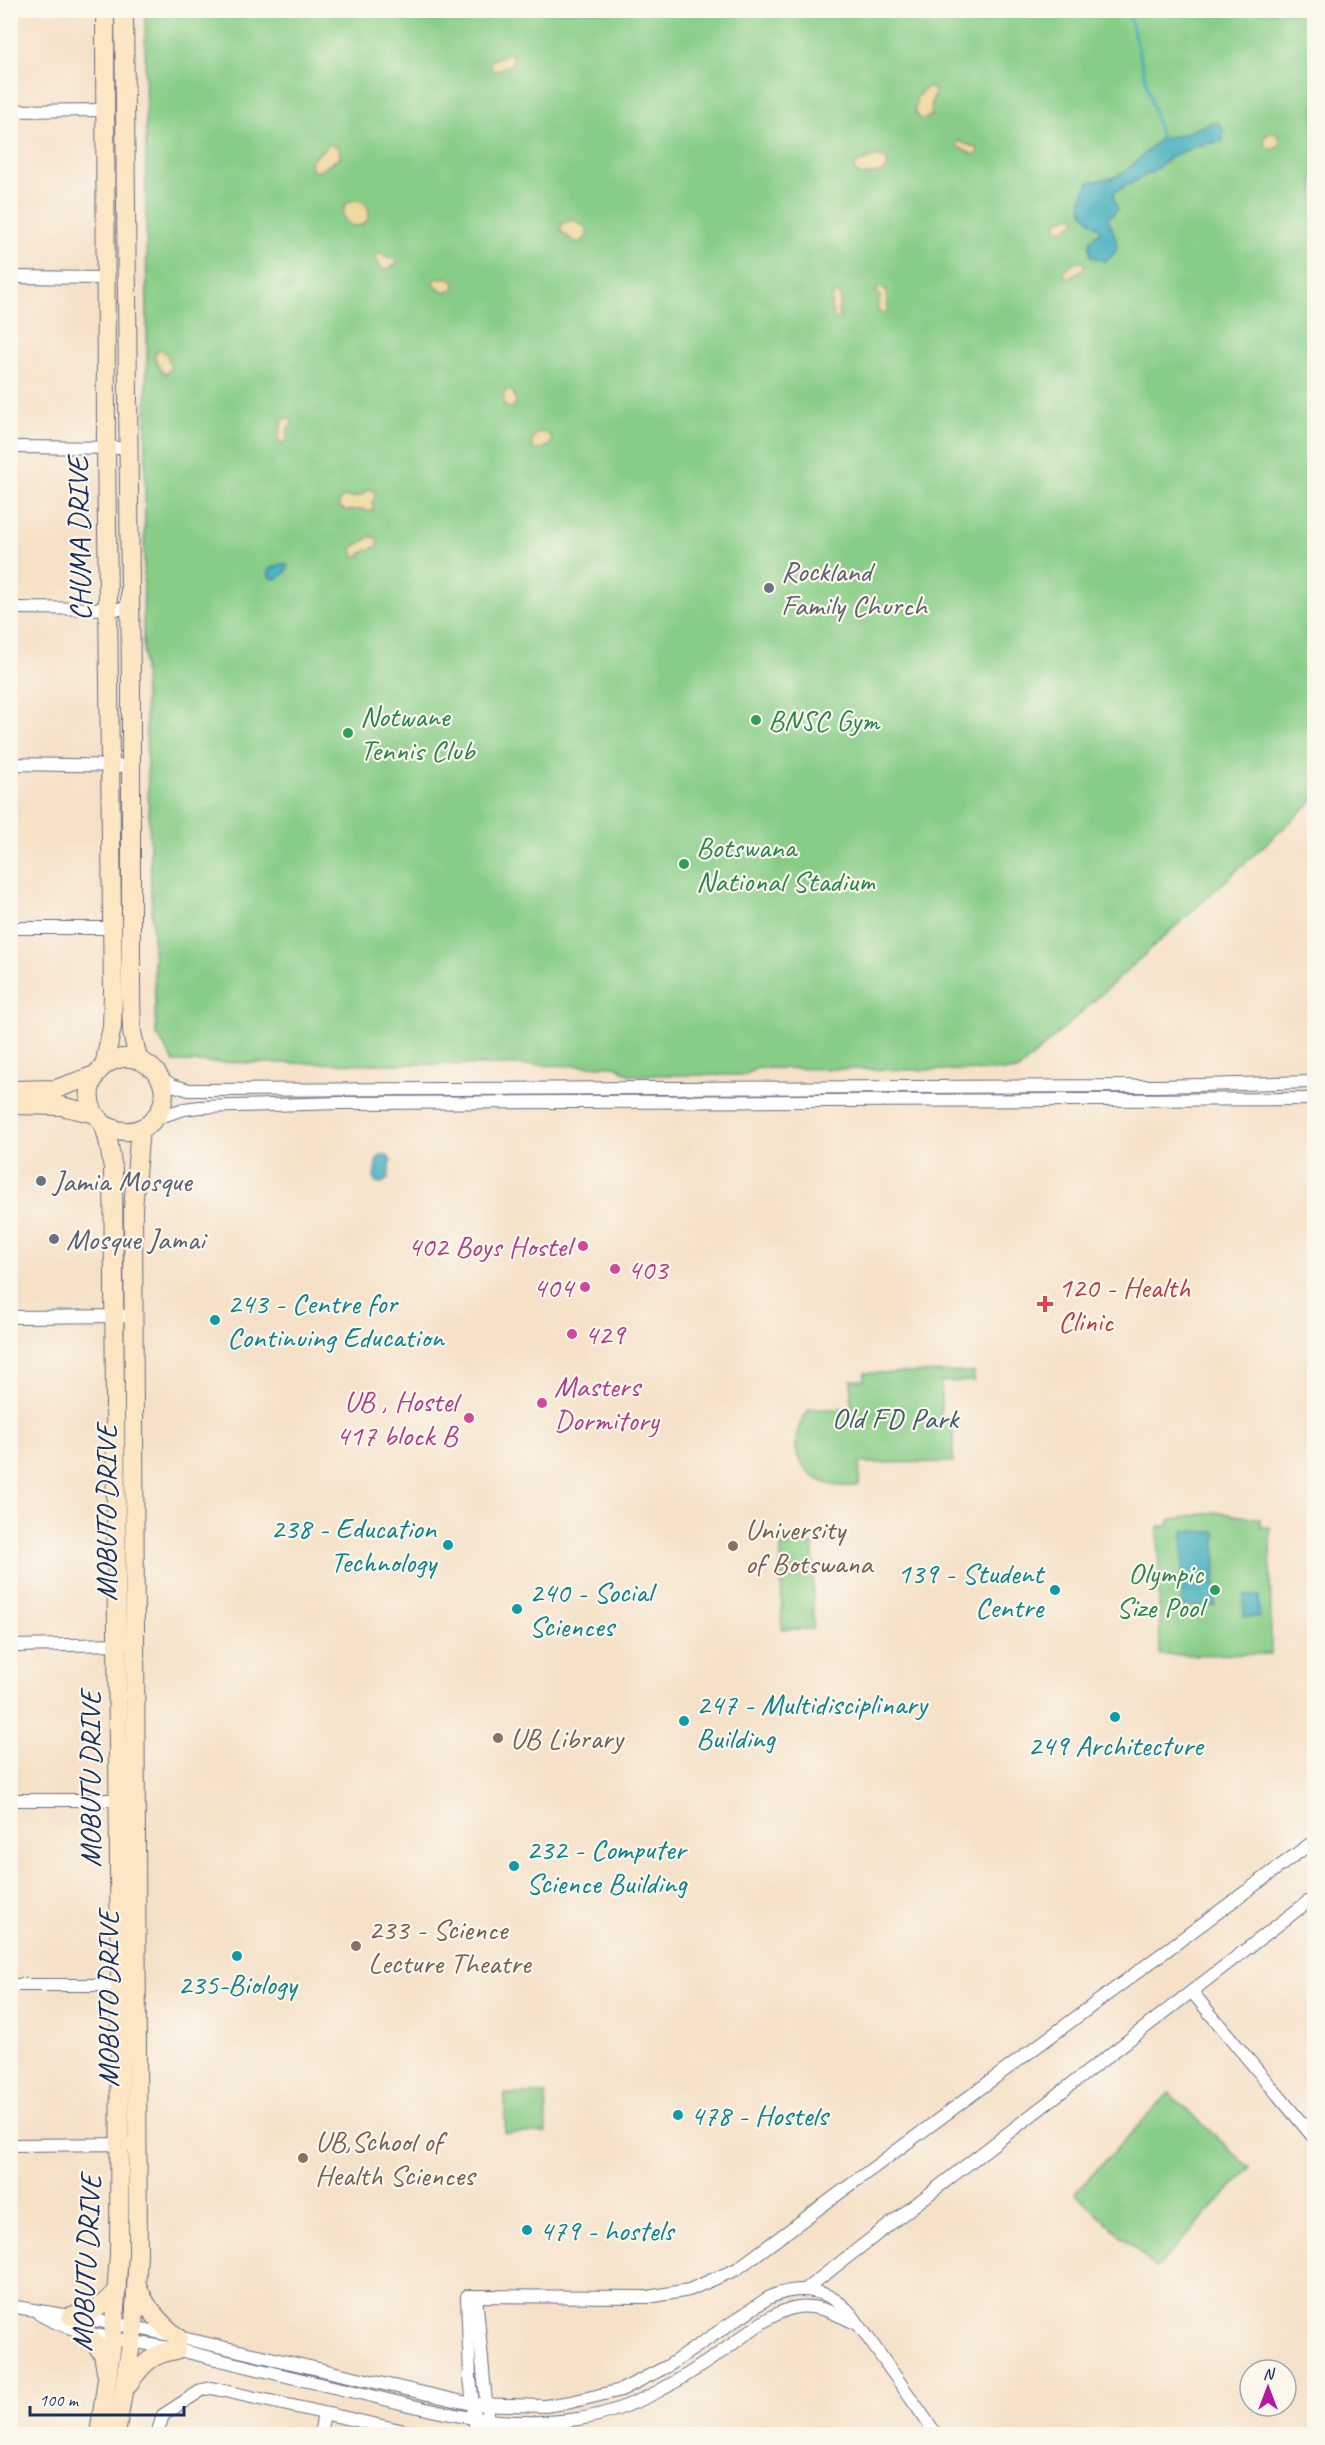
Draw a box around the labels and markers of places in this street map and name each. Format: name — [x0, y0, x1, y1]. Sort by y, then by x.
place label: Rockland Family Church — [781, 552, 929, 624]
marker: Rockland Family Church — [762, 581, 776, 595]
place label: Notwane Tennis Club — [360, 697, 476, 769]
place label: BNSC Gym — [768, 701, 881, 739]
marker: BNSC Gym — [749, 713, 763, 727]
marker: Notwane Tennis Club — [341, 726, 355, 740]
place label: Botswana National Stadium — [696, 828, 876, 900]
marker: Botswana National Stadium — [677, 857, 691, 871]
place label: Jamia Mosque — [51, 1162, 194, 1200]
marker: Jamia Mosque — [34, 1174, 48, 1188]
place label: Mosque Jamai — [66, 1220, 208, 1258]
place label: 402 Boys Hostel — [407, 1227, 576, 1265]
marker: Mosque Jamai — [47, 1232, 61, 1246]
marker: 402 Boys Hostel — [576, 1239, 590, 1253]
place label: 403 — [627, 1250, 670, 1288]
marker: 403 — [608, 1262, 622, 1276]
place label: 404 — [533, 1268, 576, 1306]
place label: 120 - Health Clinic — [1058, 1268, 1190, 1340]
marker: 404 — [578, 1280, 592, 1294]
place label: 243 - Centre for Continuing Education — [227, 1284, 445, 1356]
marker: 120 - Health Clinic — [1036, 1295, 1054, 1313]
marker: 243 - Centre for Continuing Education — [208, 1313, 222, 1327]
place label: 429 — [584, 1315, 627, 1353]
marker: 429 — [565, 1327, 579, 1341]
place label: Masters Dormitory — [554, 1367, 660, 1439]
place label: UB , Hostel 417 block B — [336, 1382, 462, 1454]
marker: Masters Dormitory — [535, 1396, 549, 1410]
marker: UB , Hostel 417 block B — [462, 1411, 476, 1425]
place label: 238 - Education Technology — [271, 1509, 439, 1581]
place label: University of Botswana — [745, 1510, 874, 1582]
marker: 238 - Education Technology — [441, 1538, 455, 1552]
marker: University of Botswana — [726, 1539, 740, 1553]
place label: 139 - Student Centre — [897, 1554, 1046, 1626]
place label: Olympic Size Pool — [1116, 1554, 1208, 1626]
place label: 240 - Social Sciences — [529, 1573, 657, 1645]
marker: 139 - Student Centre — [1048, 1583, 1062, 1597]
marker: Olympic Size Pool — [1208, 1583, 1222, 1597]
marker: 240 - Social Sciences — [510, 1602, 524, 1616]
place label: 247 - Multidisciplinary Building — [696, 1685, 929, 1757]
marker: 249 Architecture — [1108, 1710, 1122, 1724]
marker: 247 - Multidisciplinary Building — [677, 1714, 691, 1728]
place label: UB Library — [510, 1719, 625, 1757]
place label: 249 Architecture — [1028, 1726, 1205, 1764]
marker: UB Library — [491, 1731, 505, 1745]
place label: 232 - Computer Science Building — [526, 1830, 688, 1902]
marker: 232 - Computer Science Building — [507, 1859, 521, 1873]
place label: 233 - Science Lecture Theatre — [368, 1910, 533, 1982]
marker: 233 - Science Lecture Theatre — [349, 1939, 363, 1953]
marker: 235-Biology — [230, 1949, 244, 1963]
place label: 235-Biology — [178, 1965, 299, 2003]
place label: 478 - Hostels — [690, 2096, 830, 2134]
marker: 478 - Hostels — [671, 2108, 685, 2122]
place label: UB,School of Health Sciences — [315, 2122, 477, 2194]
marker: UB,School of Health Sciences — [296, 2151, 310, 2165]
place label: 479 - hostels — [539, 2211, 676, 2249]
marker: 479 - hostels — [520, 2223, 534, 2237]

